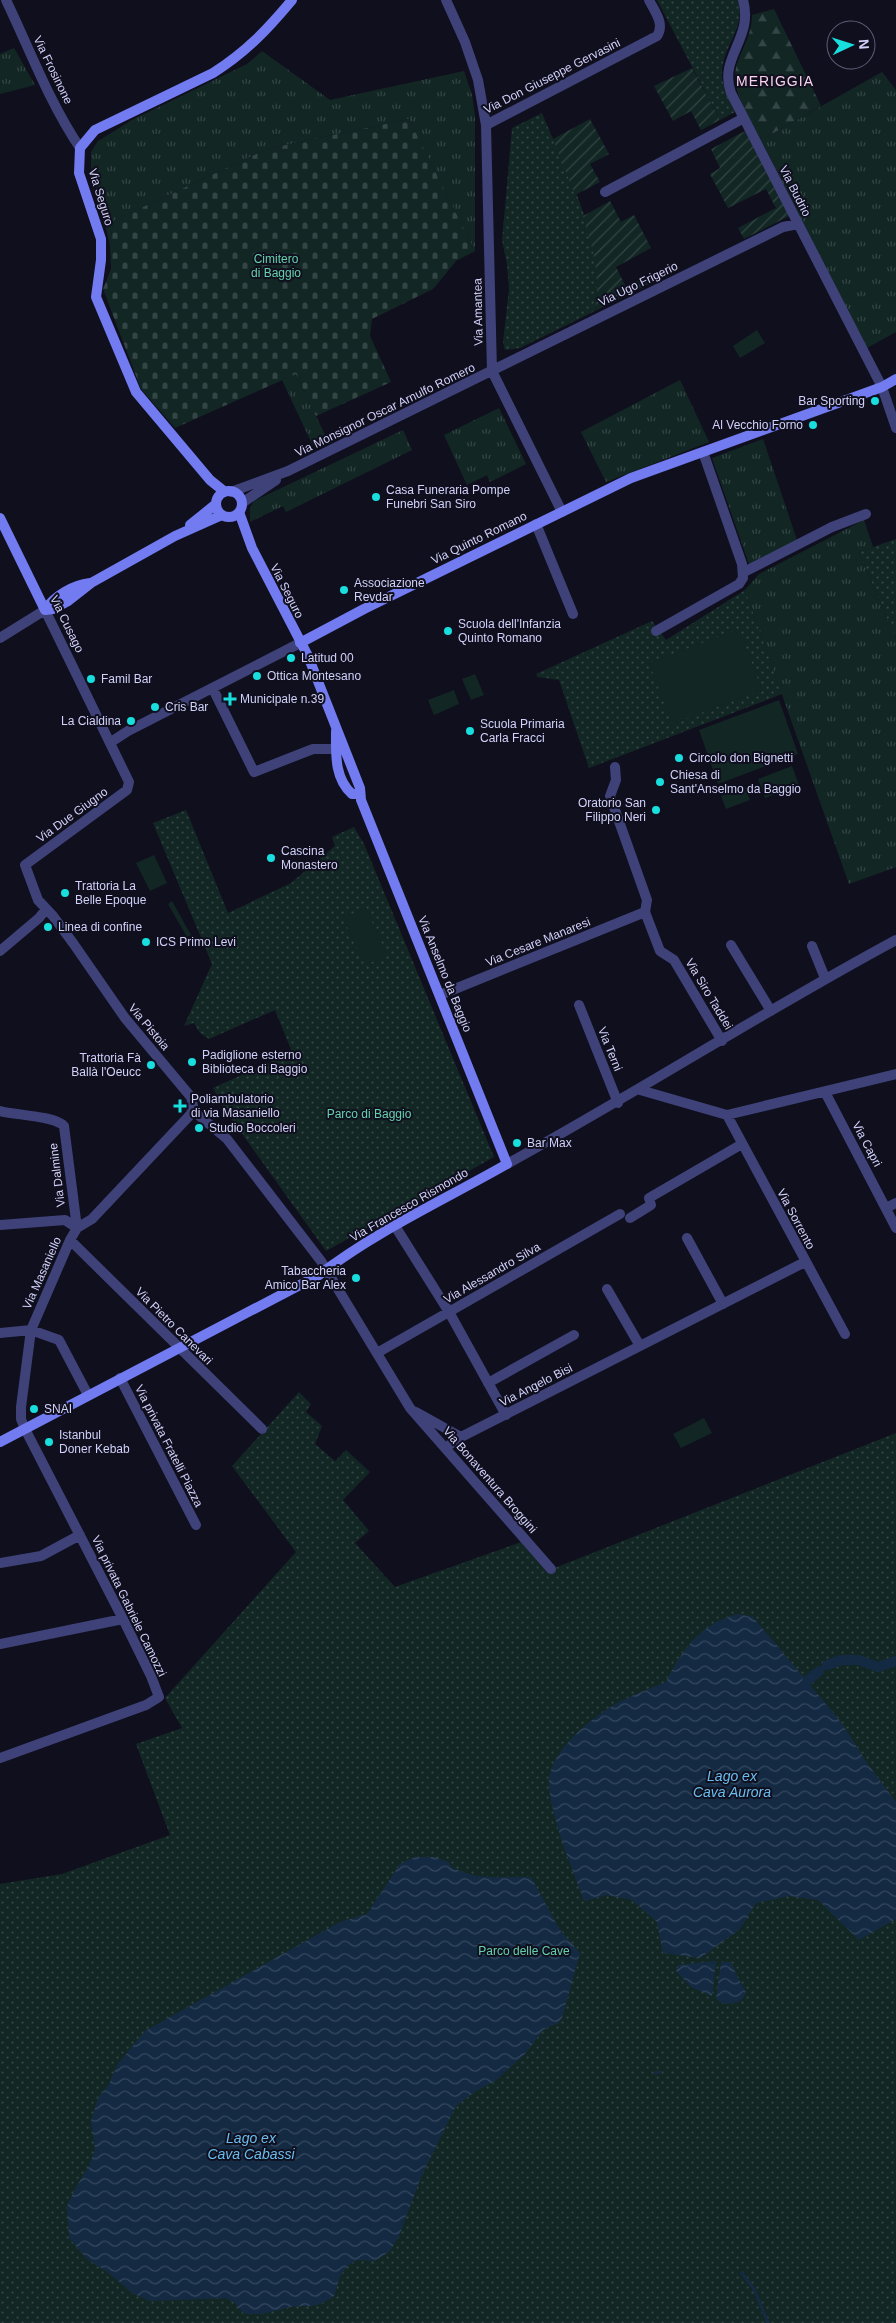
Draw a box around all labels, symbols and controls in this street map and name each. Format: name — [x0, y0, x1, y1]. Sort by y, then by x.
north arrow — [826, 20, 876, 70]
street label: Via Frosinone — [31, 34, 76, 107]
street label: Via Don Giuseppe Gervasini — [481, 35, 623, 117]
text: N — [856, 38, 872, 50]
district label: MERIGGIA — [736, 73, 814, 89]
street label: Via Budrio — [776, 163, 814, 219]
street label: Via Seguro — [86, 167, 116, 228]
park label: Cimitero di Baggio — [251, 252, 301, 280]
street label: Via Ugo Frigerio — [596, 259, 680, 309]
street label: Via Amantea — [470, 278, 486, 346]
street label: Via Monsignor Oscar Arnulfo Romero — [293, 360, 478, 460]
place label: Bar Sporting — [798, 394, 865, 408]
marker: Bar Sporting — [869, 395, 881, 407]
place label: Al Vecchio Forno — [712, 418, 803, 432]
marker: Al Vecchio Forno — [807, 419, 819, 431]
place label: Casa Funeraria Pompe Funebri San Siro — [386, 483, 510, 511]
marker: Casa Funeraria Pompe Funebri San Siro — [370, 491, 382, 503]
street label: Via Quinto Romano — [429, 509, 529, 567]
street label: Via Seguro — [267, 561, 307, 621]
place label: Associazione Revdar — [354, 576, 425, 604]
marker: Associazione Revdar — [338, 584, 350, 596]
street label: Via Cusago — [47, 593, 87, 655]
place label: Scuola dell'Infanzia Quinto Romano — [458, 617, 561, 645]
marker: Scuola dell'Infanzia Quinto Romano — [442, 625, 454, 637]
place label: Latitud 00 — [301, 651, 354, 665]
marker: Latitud 00 — [285, 652, 297, 664]
place label: Ottica Montesano — [267, 669, 361, 683]
marker: Ottica Montesano — [251, 670, 263, 682]
place label: Famil Bar — [101, 672, 152, 686]
marker: Famil Bar — [85, 673, 97, 685]
place label: Municipale n.39 — [240, 692, 324, 706]
marker: Municipale n.39 — [224, 693, 236, 705]
place label: Cris Bar — [165, 700, 208, 714]
marker: Cris Bar — [149, 701, 161, 713]
place label: La Cialdina — [61, 714, 121, 728]
marker: La Cialdina — [125, 715, 137, 727]
place label: Scuola Primaria Carla Fracci — [480, 717, 565, 745]
marker: Scuola Primaria Carla Fracci — [464, 725, 476, 737]
place label: Circolo don Bignetti — [689, 751, 793, 765]
marker: Circolo don Bignetti — [673, 752, 685, 764]
place label: Chiesa di Sant'Anselmo da Baggio — [670, 768, 801, 796]
marker: Chiesa di Sant'Anselmo da Baggio — [654, 776, 666, 788]
street label: Via Due Giugno — [34, 784, 111, 846]
place label: Oratorio San Filippo Neri — [578, 796, 646, 824]
marker: Oratorio San Filippo Neri — [650, 804, 662, 816]
place label: Cascina Monastero — [281, 844, 338, 872]
marker: Cascina Monastero — [265, 852, 277, 864]
place label: Trattoria La Belle Epoque — [75, 879, 147, 907]
marker: Trattoria La Belle Epoque — [59, 887, 71, 899]
street label: Via Anselmo da Baggio — [415, 914, 475, 1034]
street label: Via Cesare Manaresi — [484, 915, 592, 969]
place label: Linea di confine — [58, 920, 142, 934]
marker: Linea di confine — [42, 921, 54, 933]
place label: ICS Primo Levi — [156, 935, 236, 949]
marker: ICS Primo Levi — [140, 936, 152, 948]
street label: Via Siro Taddei — [682, 956, 736, 1032]
street label: Via Pistoia — [125, 1001, 173, 1053]
street label: Via Terni — [595, 1025, 625, 1073]
place label: Padiglione esterno Biblioteca di Baggio — [202, 1048, 308, 1076]
place label: Trattoria Fà Ballà l'Oeucc — [71, 1051, 141, 1079]
marker: Padiglione esterno Biblioteca di Baggio — [186, 1056, 198, 1068]
marker: Trattoria Fà Ballà l'Oeucc — [145, 1059, 157, 1071]
place label: Poliambulatorio di via Masaniello — [191, 1092, 280, 1120]
marker: Poliambulatorio di via Masaniello — [173, 1099, 187, 1113]
park label: Parco di Baggio — [327, 1107, 412, 1121]
street label: Via Capri — [849, 1119, 885, 1169]
place label: Studio Boccoleri — [209, 1121, 296, 1135]
marker: Studio Boccoleri — [193, 1122, 205, 1134]
place label: Bar Max — [527, 1136, 572, 1150]
marker: Bar Max — [511, 1137, 523, 1149]
street label: Via Dalmine — [46, 1142, 68, 1208]
street label: Via Francesco Rismondo — [348, 1165, 471, 1245]
street label: Via Sorrento — [774, 1186, 818, 1252]
street label: Via Masaniello — [20, 1234, 64, 1311]
street label: Via Alessandro Silva — [441, 1239, 543, 1306]
place label: Tabaccheria Amico Bar Alex — [265, 1264, 346, 1292]
marker: Tabaccheria Amico Bar Alex — [350, 1272, 362, 1284]
street label: Via Pietro Canevari — [133, 1285, 215, 1367]
street label: Via Angelo Bisi — [497, 1361, 575, 1409]
street label: Via privata Fratelli Piazza — [132, 1383, 206, 1510]
place label: SNAI — [44, 1402, 72, 1416]
marker: SNAI — [28, 1403, 40, 1415]
street label: Via Bonaventura Broggini — [440, 1424, 540, 1536]
place label: Istanbul Doner Kebab — [59, 1428, 130, 1456]
marker: Istanbul Doner Kebab — [43, 1436, 55, 1448]
street label: Via privata Gabriele Camozzi — [89, 1533, 169, 1679]
water label: Lago ex Cava Aurora — [693, 1768, 771, 1800]
park label: Parco delle Cave — [478, 1944, 570, 1958]
water label: Lago ex Cava Cabassi — [207, 2130, 295, 2162]

